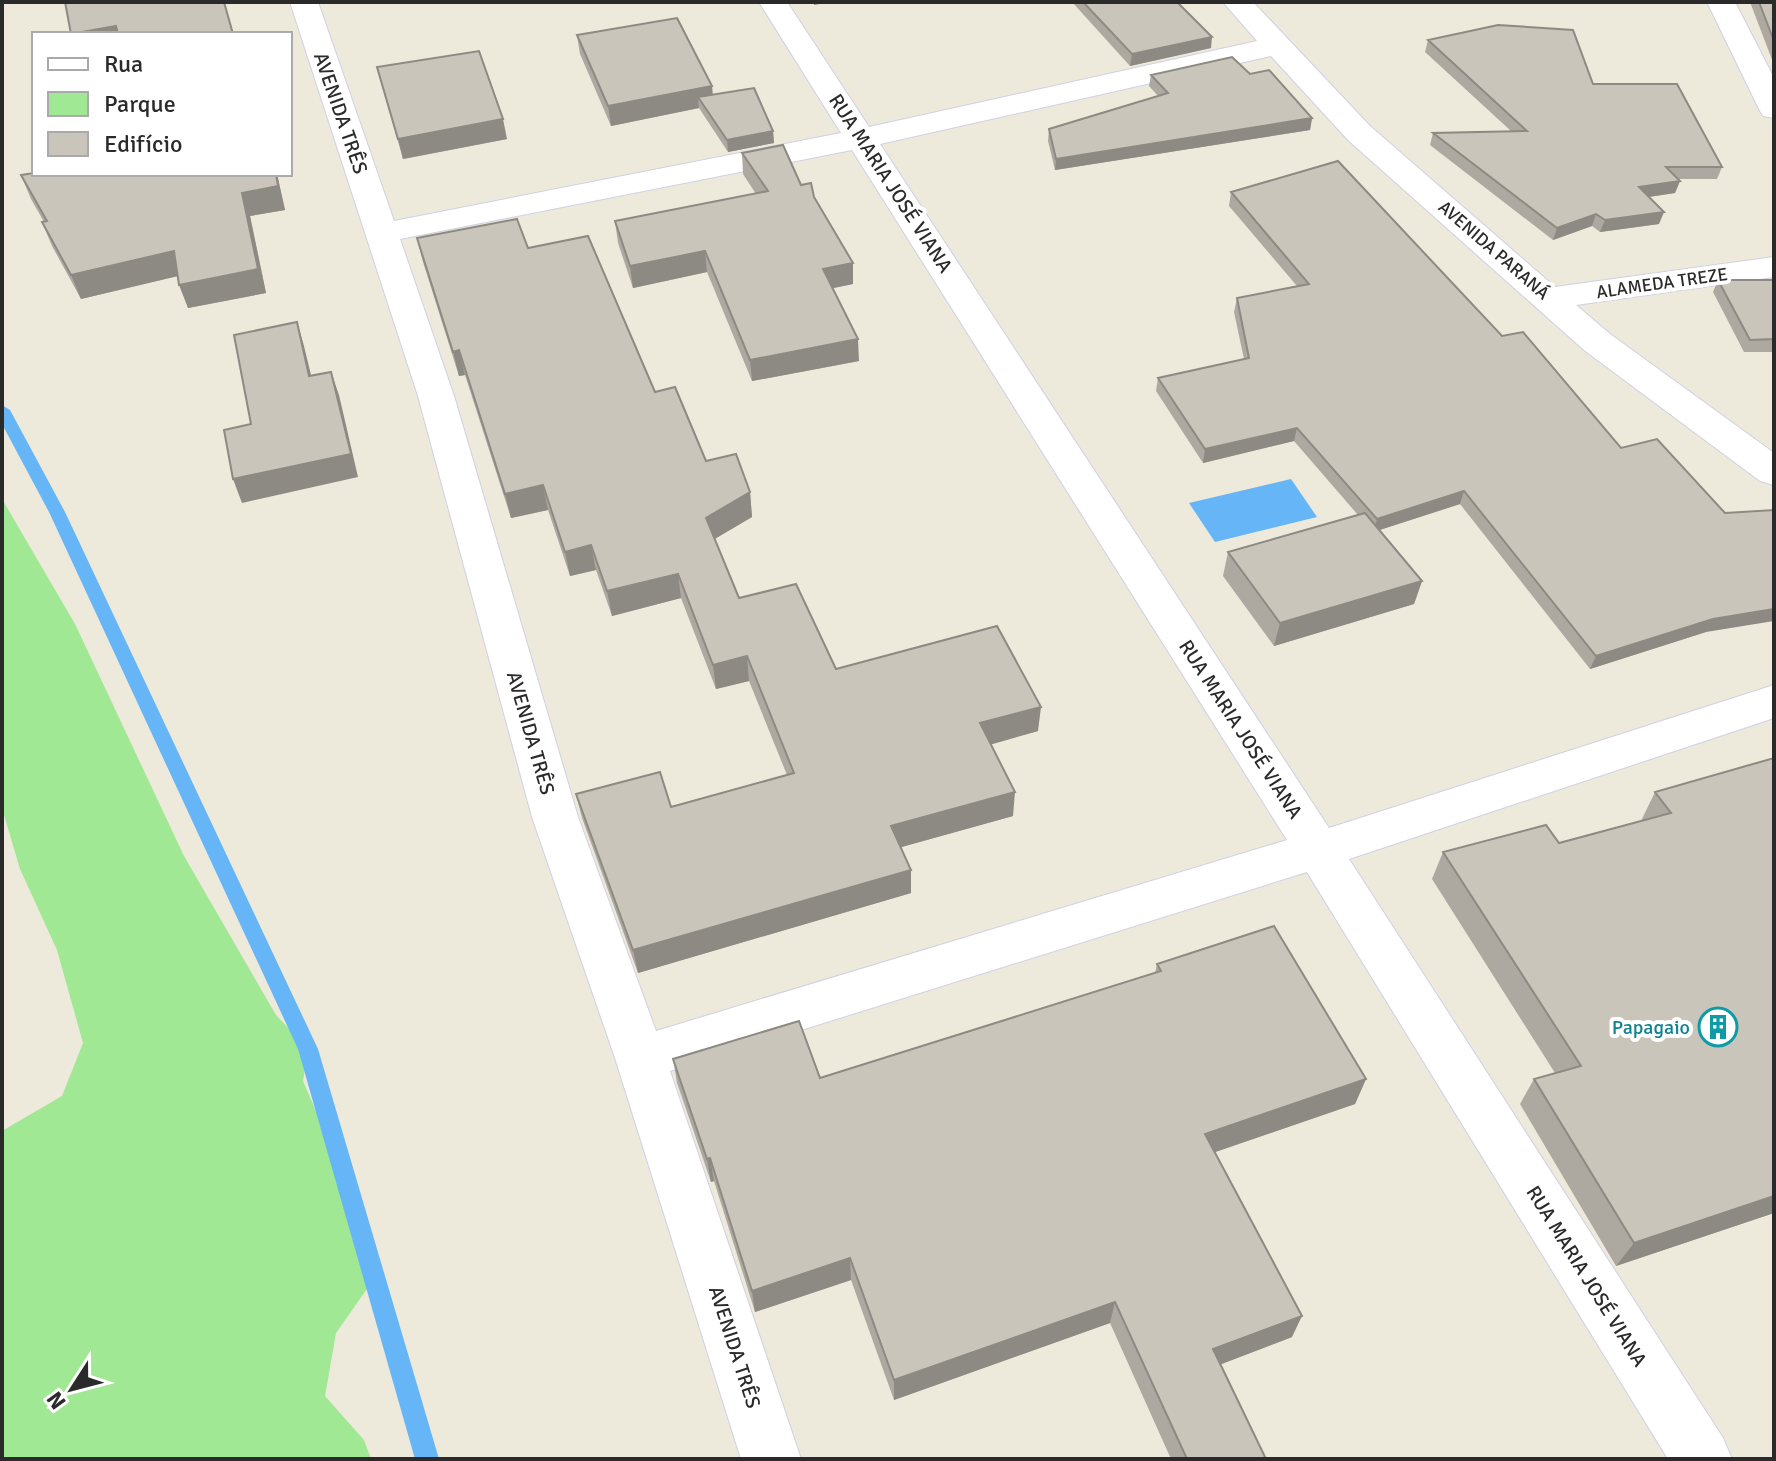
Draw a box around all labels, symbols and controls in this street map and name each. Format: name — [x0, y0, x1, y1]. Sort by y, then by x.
legend — [32, 32, 292, 176]
text: Rua — [104, 49, 143, 79]
street label: AVENIDA TRÊS — [308, 49, 373, 177]
text: Parque — [104, 89, 176, 119]
street label: RUA MARIA JOSÉ VIANA — [823, 89, 958, 277]
text: Edifício — [104, 129, 182, 159]
street label: AVENIDA PARANÁ — [1434, 196, 1554, 304]
street label: ALAMEDA TREZE — [1595, 263, 1729, 303]
street label: RUA MARIA JOSÉ VIANA — [1173, 635, 1308, 823]
street label: AVENIDA TRÊS — [501, 669, 560, 798]
building icon: Papagaio — [1697, 1006, 1739, 1048]
place label: Papagaio — [1612, 1015, 1690, 1040]
street label: RUA MARIA JOSÉ VIANA — [1521, 1181, 1652, 1371]
street label: AVENIDA TRÊS — [703, 1283, 766, 1411]
north arrow — [32, 1349, 112, 1429]
text: N — [41, 1386, 72, 1415]

